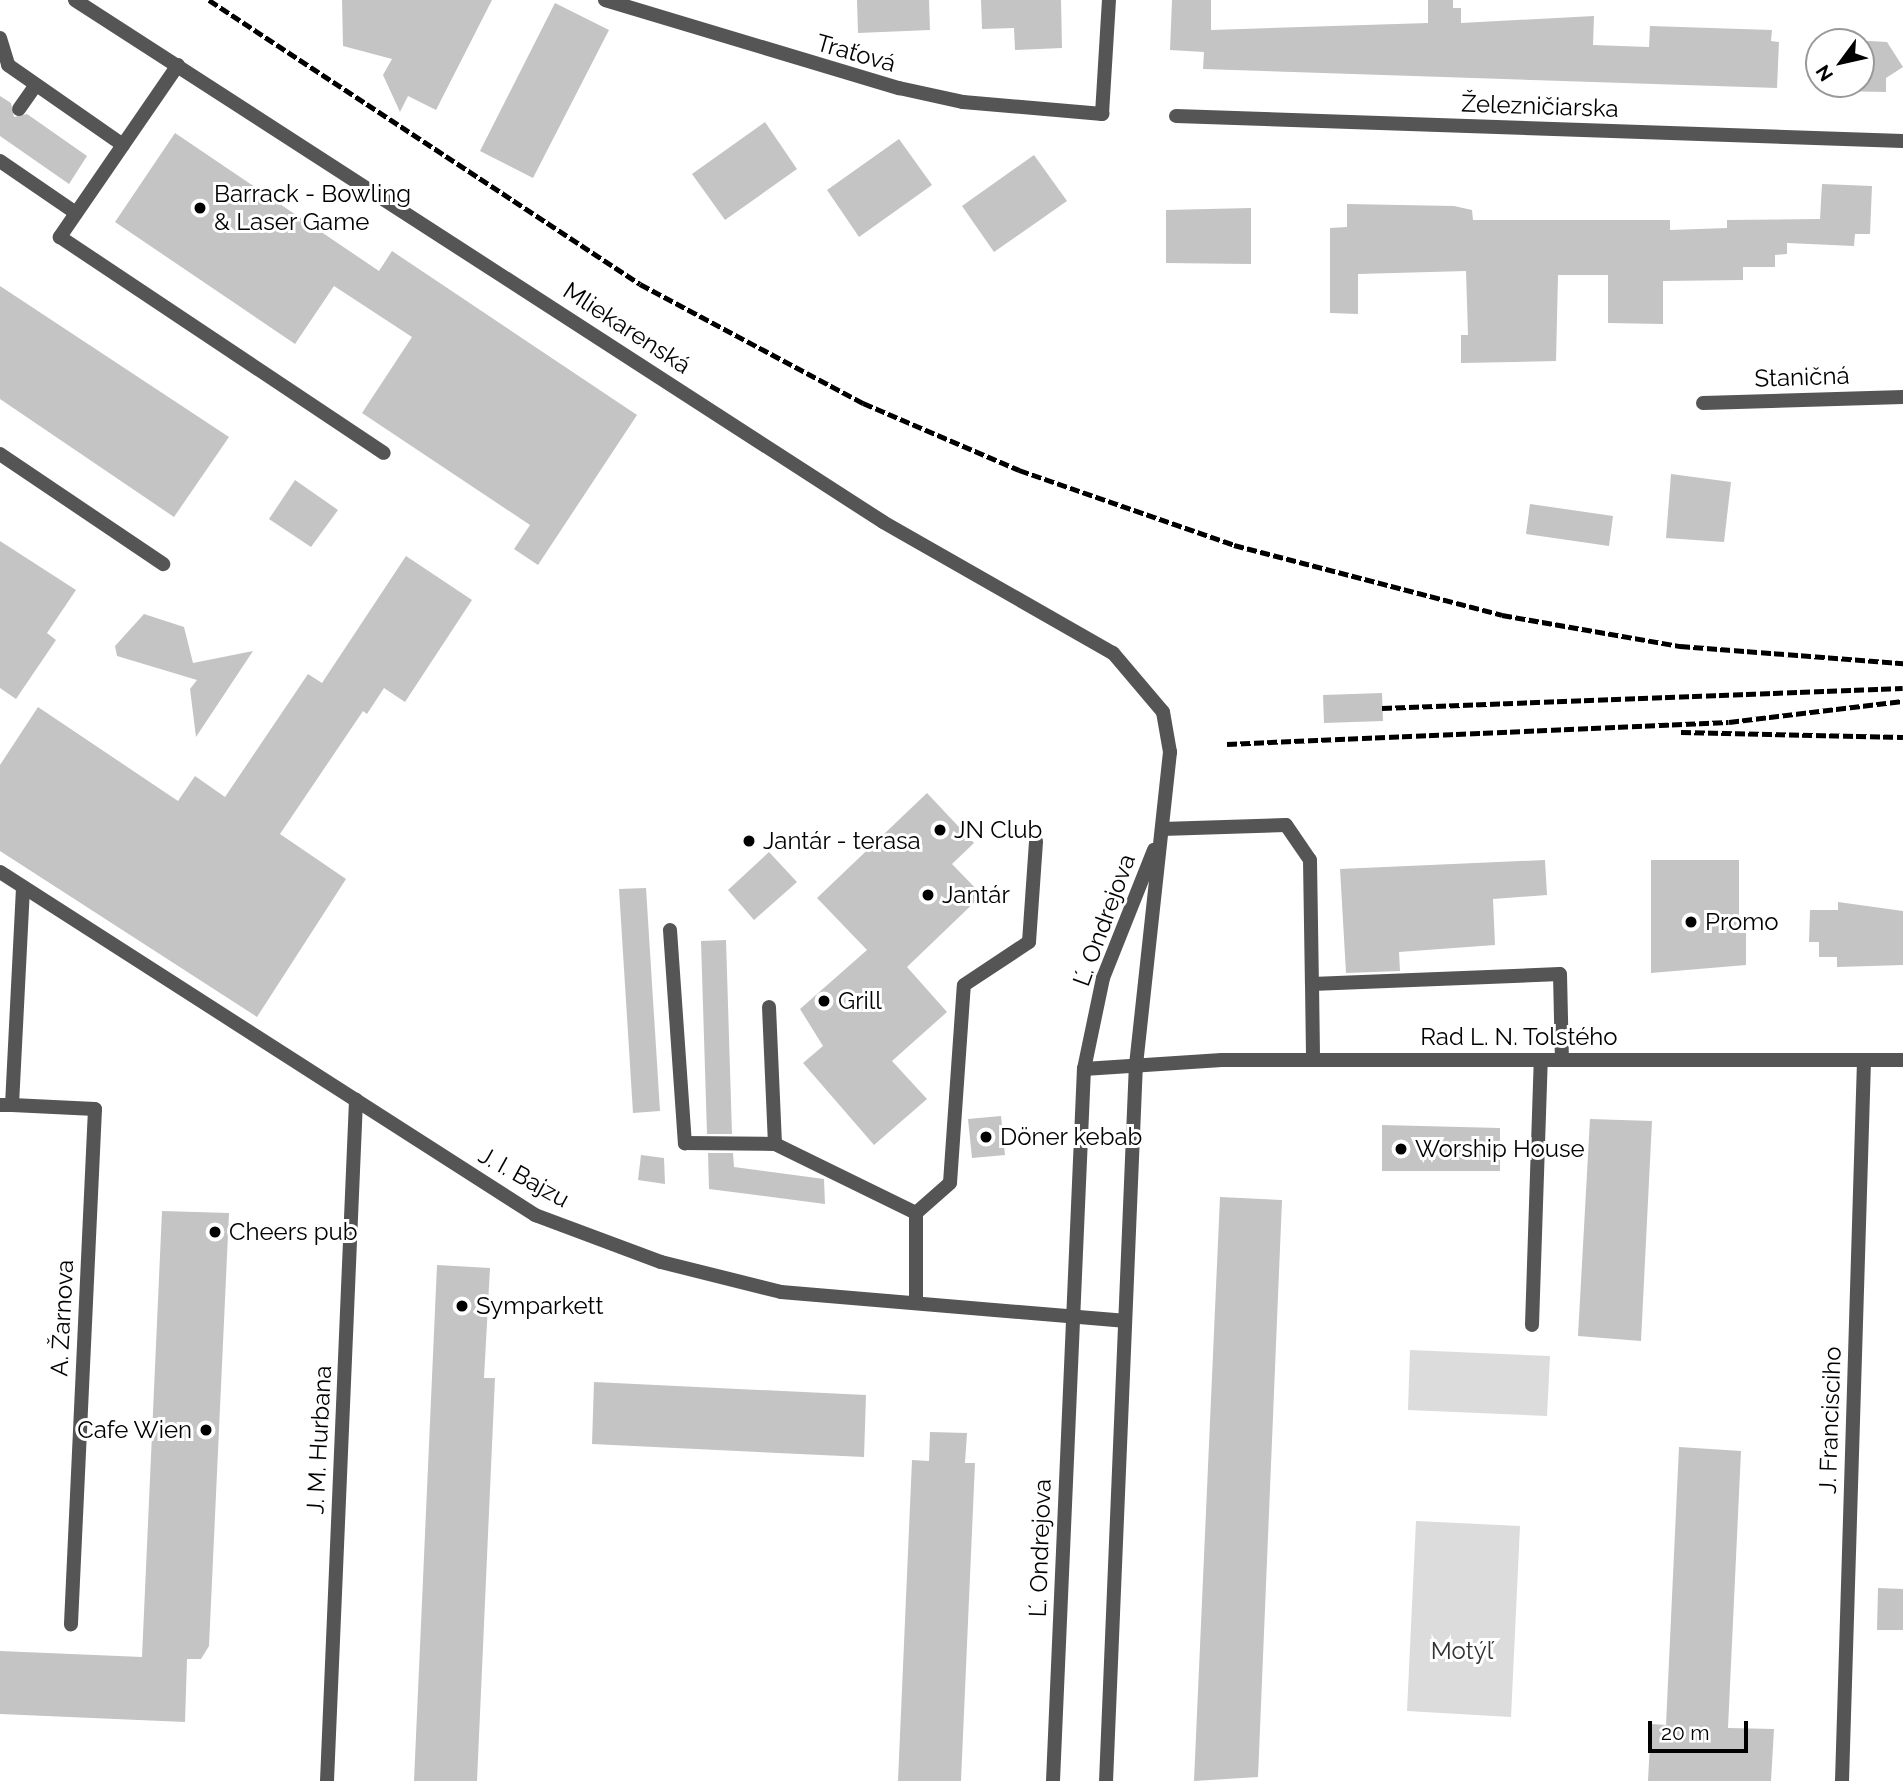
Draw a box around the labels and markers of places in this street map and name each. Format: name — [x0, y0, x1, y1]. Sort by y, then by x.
place label: Barrack - Bowling & Laser Game — [214, 180, 411, 236]
marker: Barrack - Bowling & Laser Game — [192, 200, 208, 216]
place label: JN Club — [954, 816, 1042, 844]
marker: JN Club — [932, 822, 948, 838]
place label: Jantár - terasa — [763, 827, 921, 855]
marker: Jantár - terasa — [741, 833, 757, 849]
place label: Jantár — [942, 881, 1010, 909]
marker: Jantár — [920, 887, 936, 903]
place label: Promo — [1705, 908, 1779, 936]
marker: Promo — [1683, 914, 1699, 930]
place label: Grill — [838, 987, 882, 1015]
marker: Grill — [816, 993, 832, 1009]
place label: Döner kebab — [1000, 1123, 1143, 1151]
marker: Döner kebab — [978, 1129, 994, 1145]
place label: Worship House — [1415, 1135, 1585, 1163]
marker: Worship House — [1393, 1141, 1409, 1157]
place label: Cheers pub — [229, 1218, 358, 1246]
marker: Cheers pub — [207, 1224, 223, 1240]
place label: Symparkett — [476, 1292, 604, 1320]
marker: Symparkett — [454, 1298, 470, 1314]
place label: Cafe Wien — [76, 1416, 192, 1444]
marker: Cafe Wien — [198, 1422, 214, 1438]

